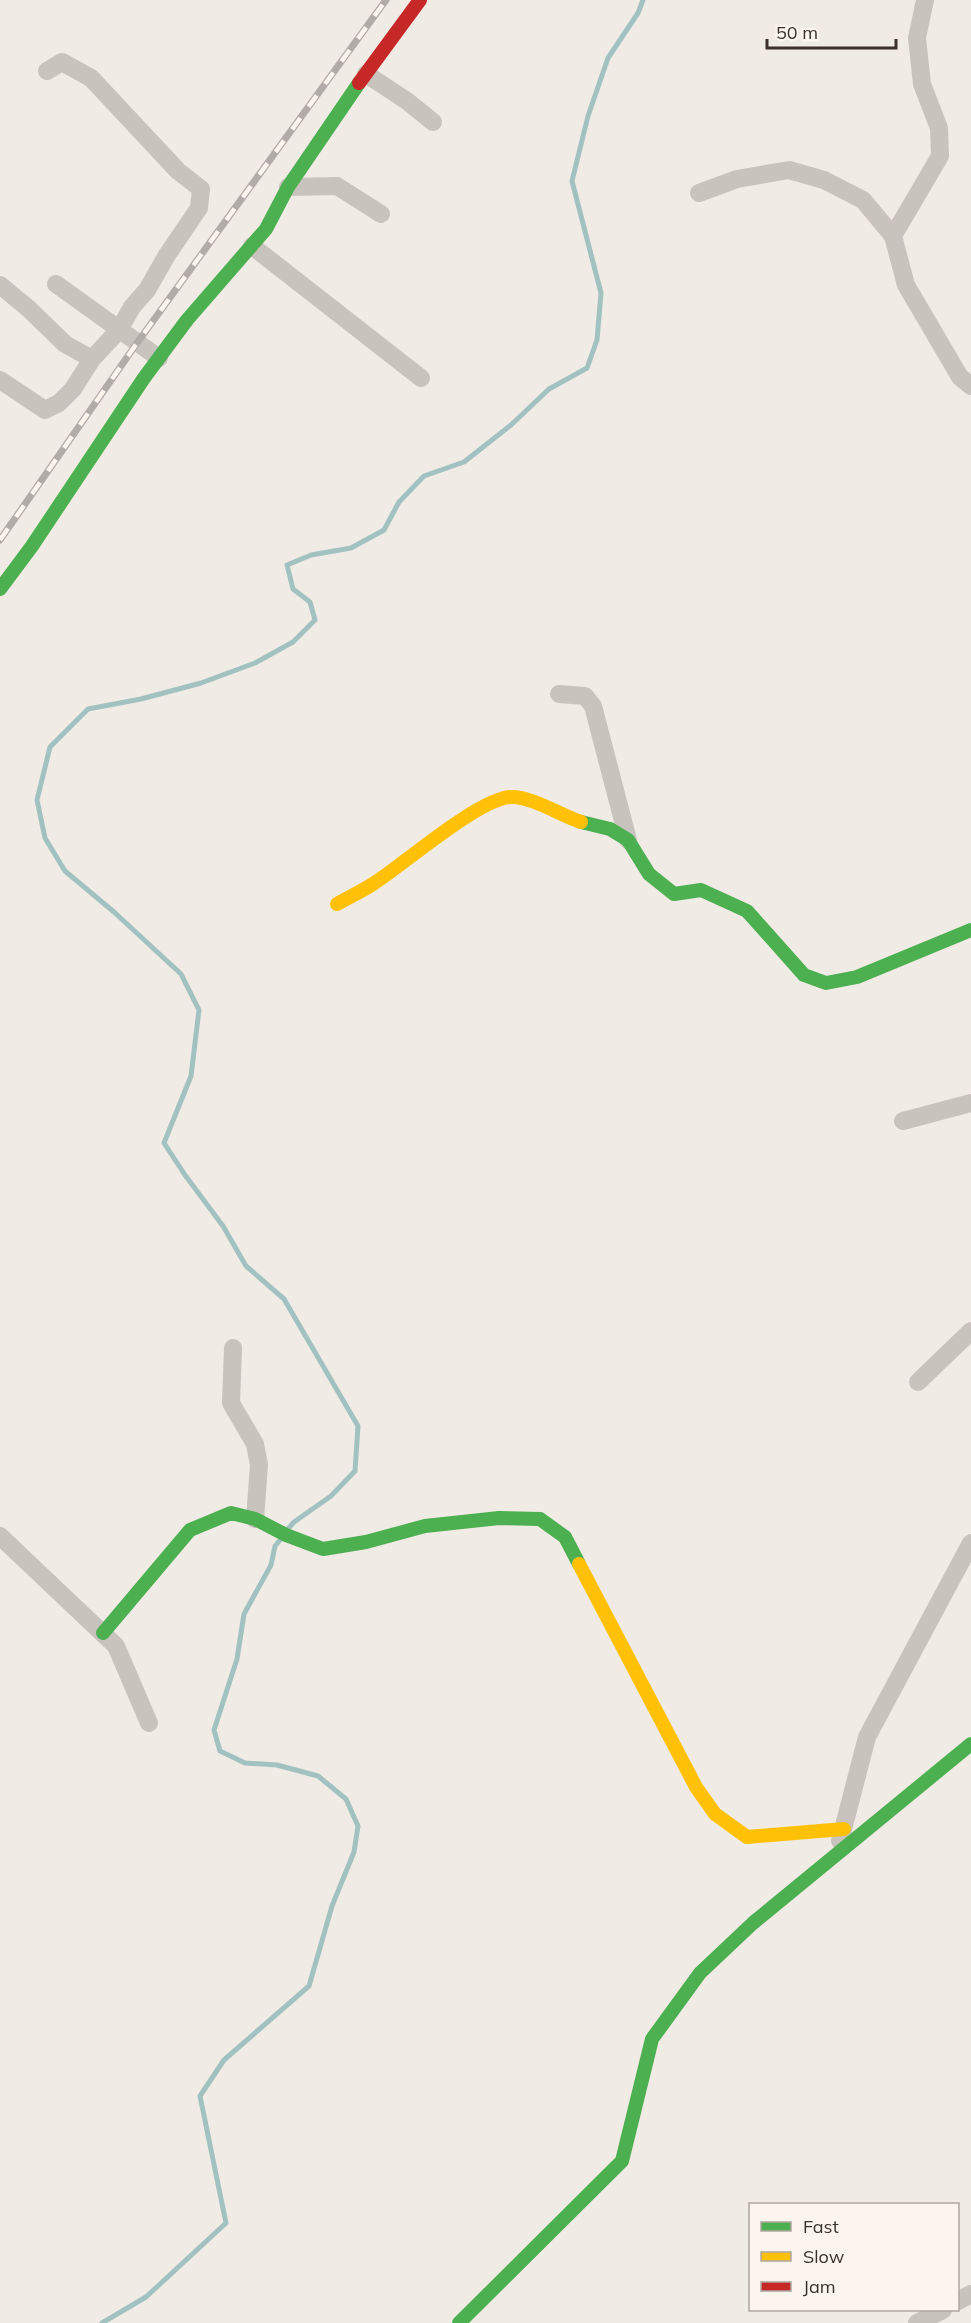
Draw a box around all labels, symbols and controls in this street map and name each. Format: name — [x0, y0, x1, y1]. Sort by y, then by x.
scale bar — [767, 12, 896, 50]
text: 50 m — [776, 21, 818, 44]
legend — [749, 2203, 959, 2311]
text: Fast — [803, 2215, 839, 2238]
text: Slow — [803, 2245, 845, 2268]
text: Jam — [803, 2275, 836, 2298]

